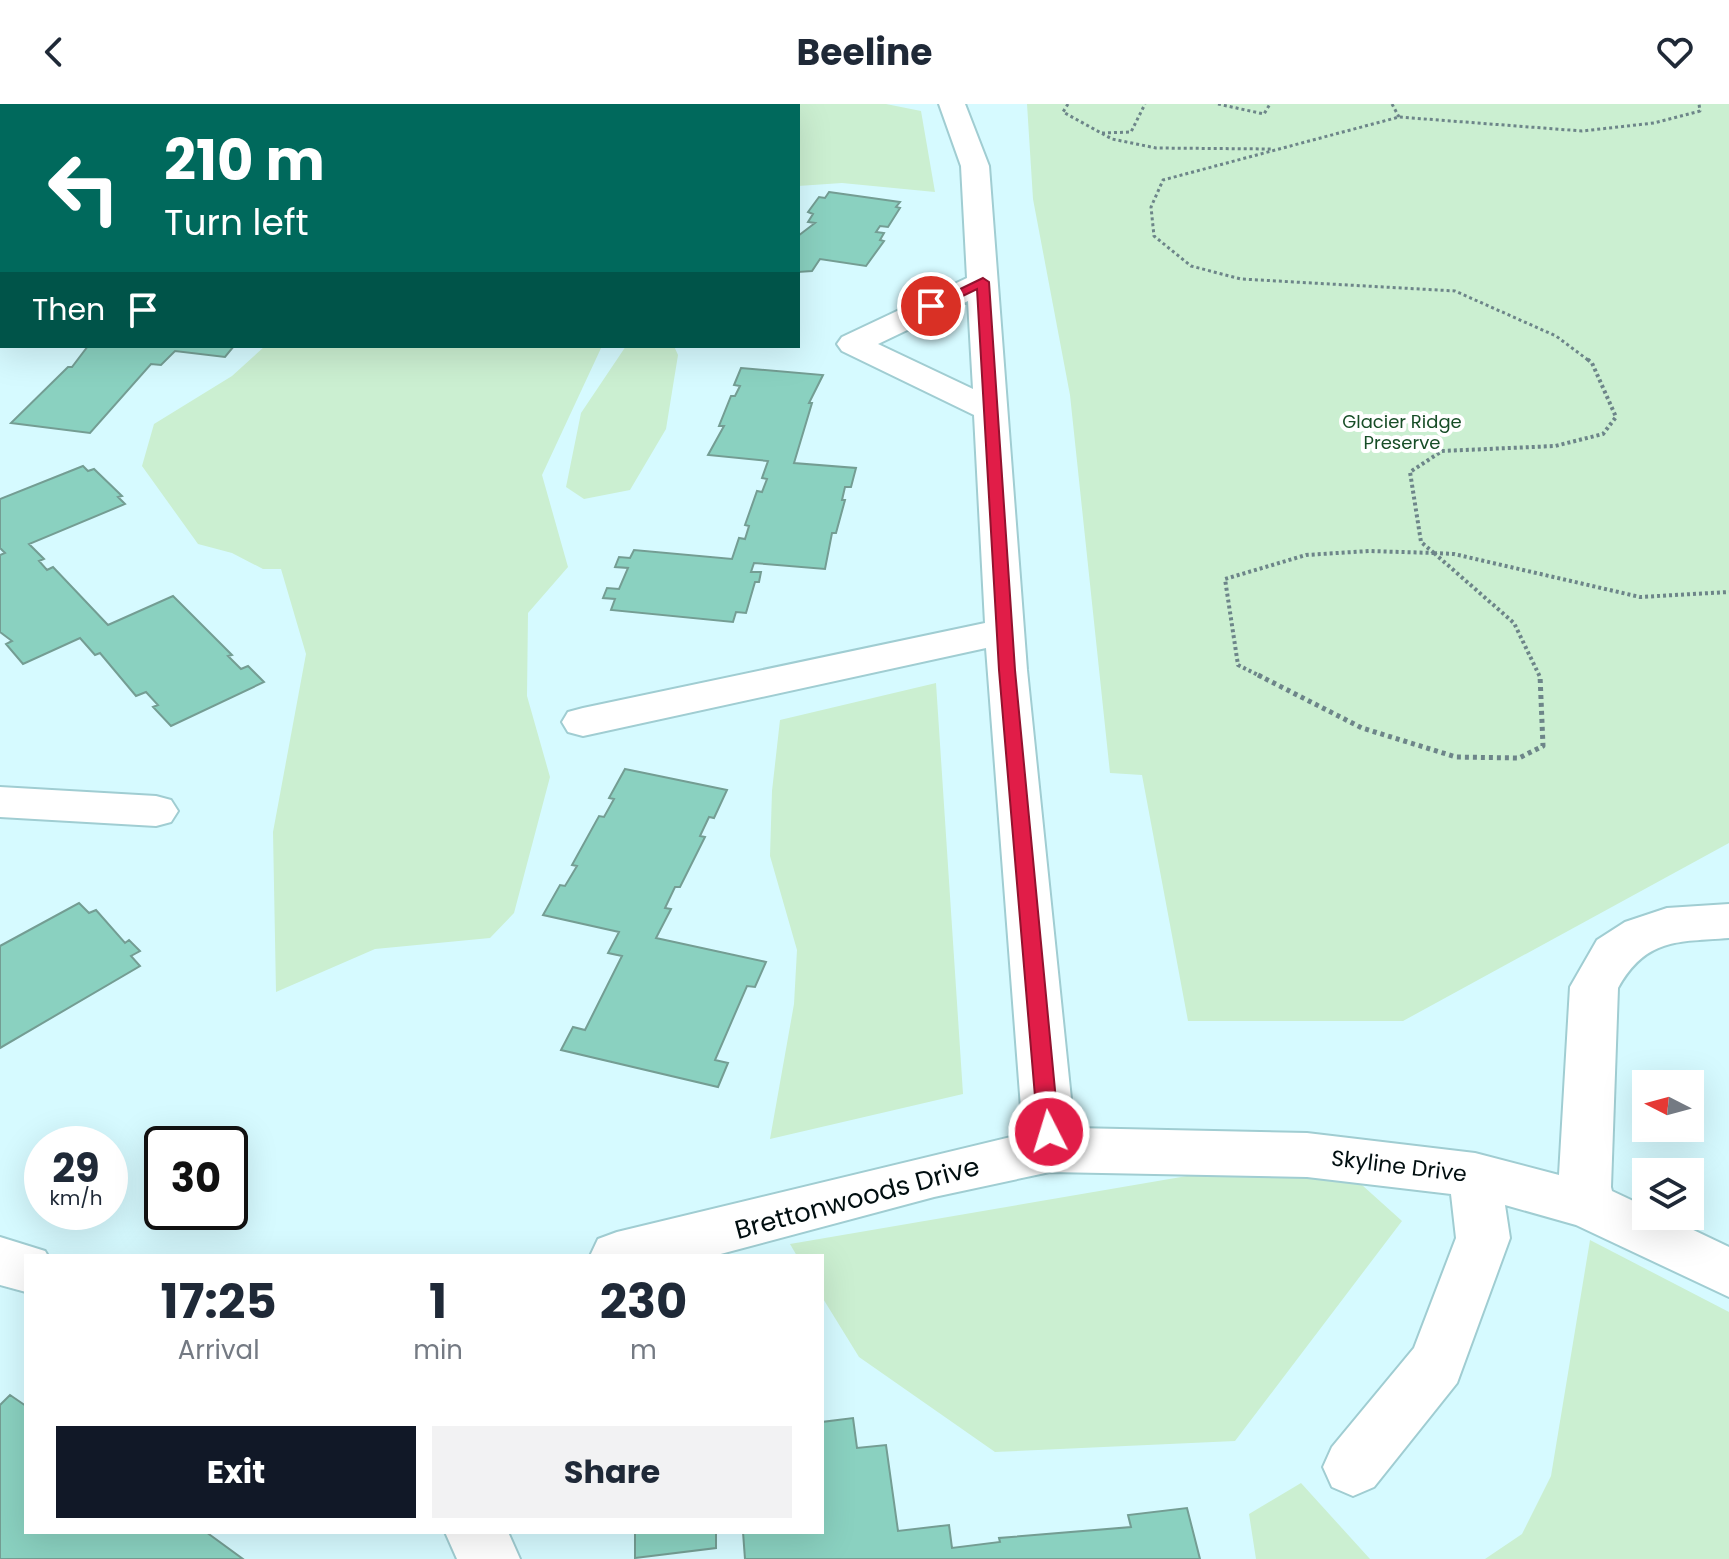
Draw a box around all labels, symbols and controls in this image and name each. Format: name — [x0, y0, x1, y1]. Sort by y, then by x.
text: Beeline — [797, 27, 932, 78]
icon: back — [32, 30, 76, 74]
icon: heart — [1653, 30, 1697, 74]
text: 210 m — [164, 121, 325, 200]
icon: left — [32, 136, 136, 240]
text: Turn left — [164, 197, 309, 248]
pin — [897, 272, 965, 340]
icon: arrive — [909, 284, 953, 328]
text: Then — [32, 288, 105, 331]
icon: arrive — [121, 288, 165, 332]
park label: Glacier Ridge Preserve — [1342, 409, 1462, 455]
north arrow — [1632, 1070, 1704, 1142]
map controls — [1632, 1070, 1704, 1230]
position arrow — [1007, 1090, 1091, 1174]
speed limit sign: 30 — [144, 1126, 248, 1230]
text: 29 — [52, 1140, 100, 1196]
street label: Skyline Drive — [1330, 1142, 1468, 1190]
street label: Brettonwoods Drive — [731, 1148, 983, 1248]
button: layers — [1632, 1158, 1704, 1230]
text: km/h — [49, 1184, 103, 1212]
text: 17:25 — [161, 1268, 277, 1335]
text: 1 — [429, 1268, 447, 1335]
text: 230 — [600, 1268, 687, 1335]
text: Arrival — [178, 1332, 260, 1368]
text: min — [413, 1332, 463, 1368]
text: m — [630, 1332, 657, 1368]
button: Exit — [56, 1426, 416, 1518]
button: Share — [432, 1426, 792, 1518]

